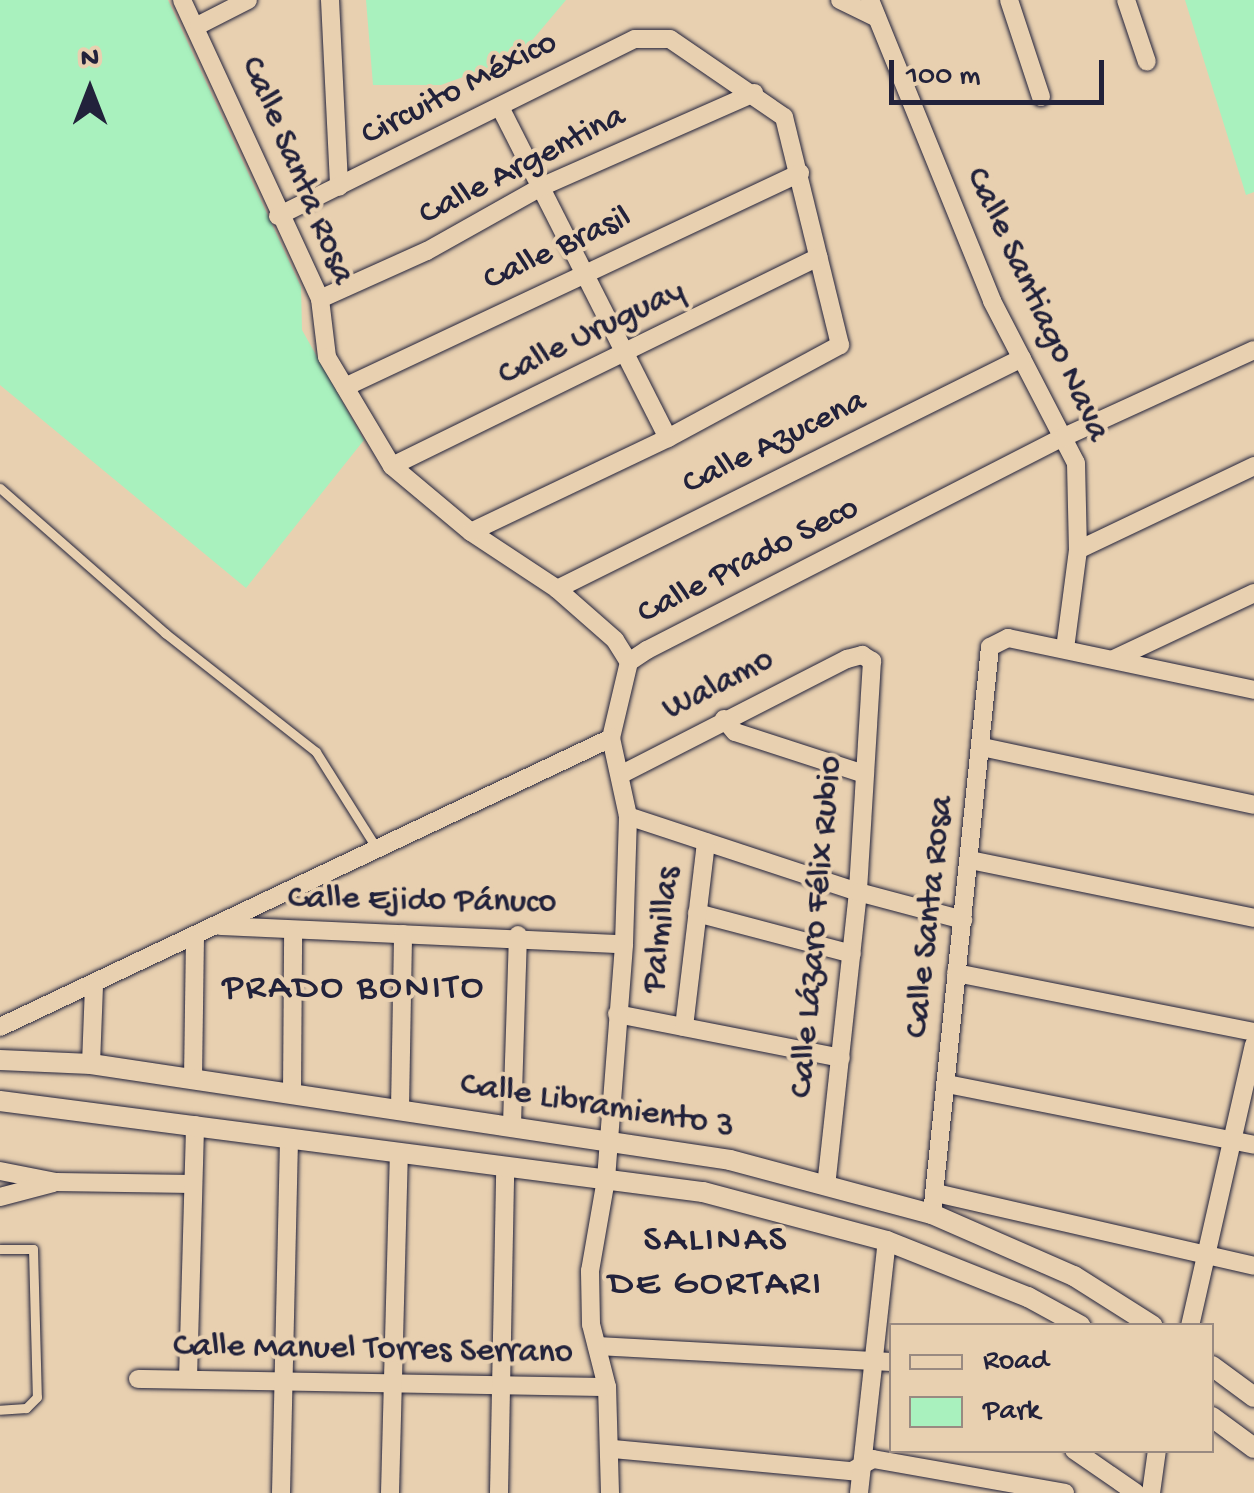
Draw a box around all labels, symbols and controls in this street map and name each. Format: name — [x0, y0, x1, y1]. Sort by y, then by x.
street label: Circuito México — [355, 23, 565, 157]
north arrow — [40, 40, 140, 140]
scale bar — [894, 40, 1109, 102]
text: N — [81, 43, 99, 76]
street label: Calle Santa Rosa — [229, 51, 363, 291]
text: 100 m — [906, 60, 981, 95]
street label: Calle Argentina — [413, 97, 633, 237]
street label: Calle Santiago Nava — [954, 161, 1118, 449]
street label: Calle Brasil — [477, 198, 639, 302]
street label: Calle Uruguay — [492, 271, 692, 397]
street label: Calle Azucena — [677, 382, 873, 506]
street label: Calle Prado Seco — [631, 488, 867, 636]
street label: Walamo — [656, 640, 782, 732]
street label: Calle Lázaro Félix Rubio — [782, 754, 854, 1100]
street label: Calle Santa Rosa — [897, 794, 965, 1040]
street label: Palmillas — [634, 865, 692, 995]
street label: Calle Ejido Pánuco — [287, 879, 557, 925]
district label: PRADO BONITO — [222, 967, 486, 1013]
street label: Calle Libramiento 3 — [457, 1065, 737, 1149]
district label: SALINAS DE GORTARI — [608, 1219, 824, 1308]
legend — [889, 1323, 1214, 1453]
street label: Calle Manuel Torres Serrano — [173, 1327, 573, 1375]
text: Road — [983, 1345, 1049, 1380]
text: Park — [983, 1395, 1040, 1430]

